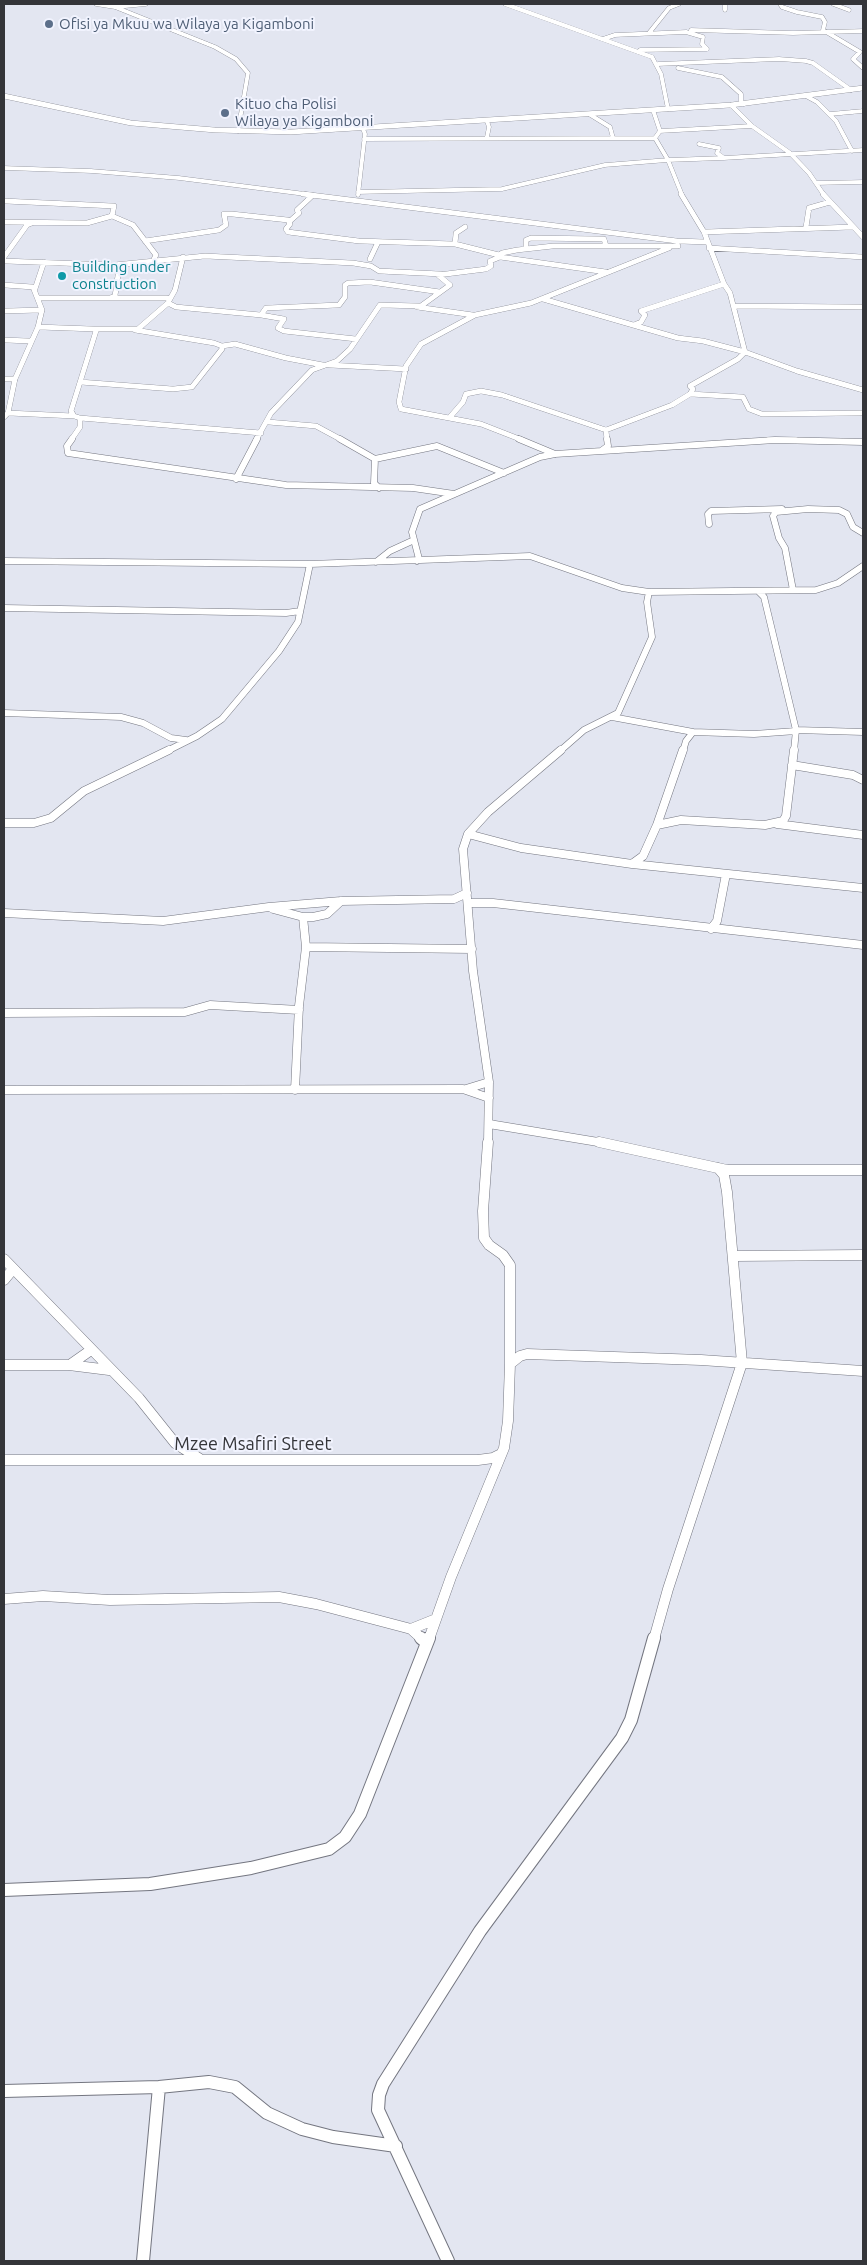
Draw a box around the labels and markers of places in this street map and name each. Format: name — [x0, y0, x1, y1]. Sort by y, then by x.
place label: Ofisi ya Mkuu wa Wilaya ya Kigamboni — [59, 15, 314, 33]
marker: Ofisi ya Mkuu wa Wilaya ya Kigamboni — [43, 18, 55, 30]
place label: Kituo cha Polisi Wilaya ya Kigamboni — [235, 95, 373, 130]
marker: Kituo cha Polisi Wilaya ya Kigamboni — [219, 107, 231, 119]
place label: Building under construction — [72, 258, 171, 293]
marker: Building under construction — [56, 270, 68, 282]

